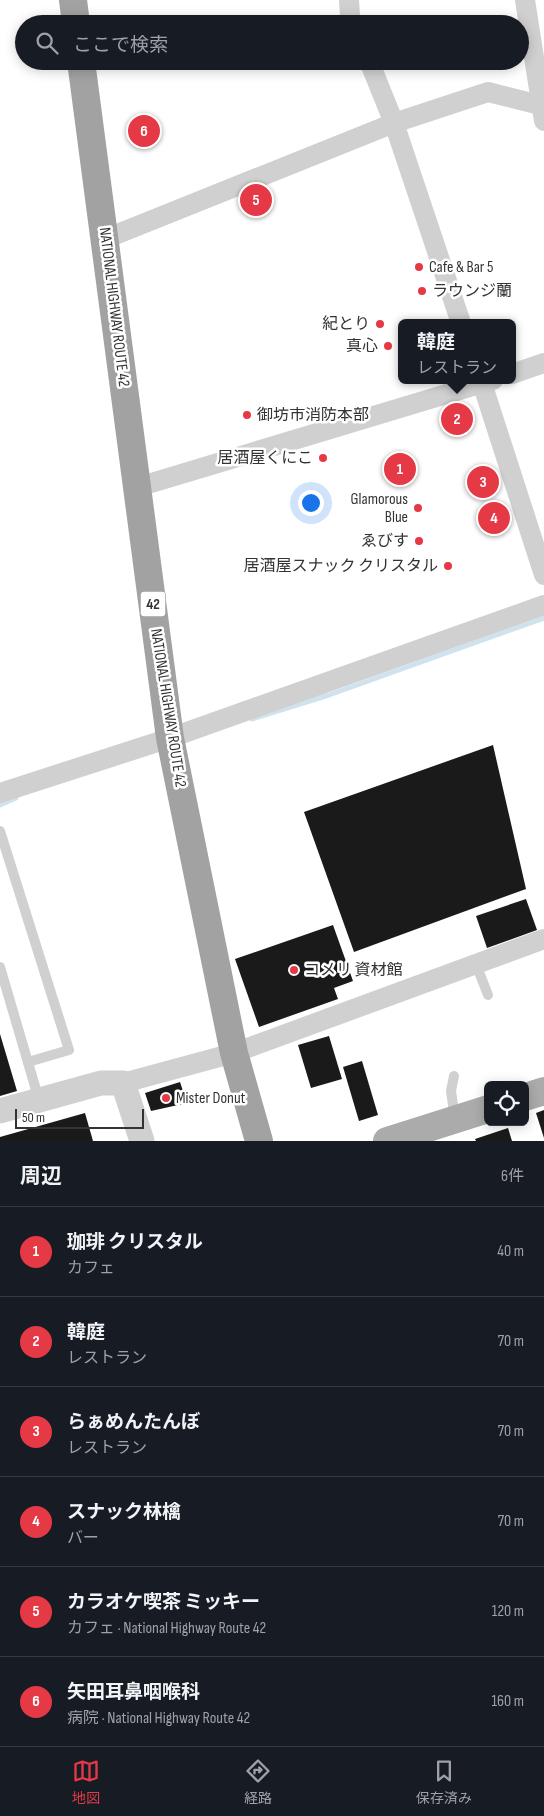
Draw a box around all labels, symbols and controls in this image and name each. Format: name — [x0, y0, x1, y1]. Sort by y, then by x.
search box — [15, 15, 529, 70]
icon: search — [33, 29, 61, 57]
text: ここで検索 — [73, 34, 168, 57]
pin: 6 — [128, 112, 160, 150]
pin: 5 — [240, 181, 272, 219]
street label: NATIONAL HIGHWAY ROUTE 42 — [95, 226, 133, 388]
place label: Cafe & Bar 5 — [429, 258, 493, 277]
marker: Cafe & Bar 5 — [413, 261, 425, 273]
place label: ラウンジ蘭 — [432, 282, 512, 301]
marker: ラウンジ蘭 — [416, 285, 428, 297]
place label: 紀とり — [322, 315, 370, 334]
marker: 紀とり — [374, 318, 386, 330]
popup — [398, 319, 516, 384]
text: 韓庭 — [417, 331, 455, 354]
place label: 真心 — [346, 337, 378, 356]
marker: 真心 — [382, 340, 394, 352]
text: レストラン — [417, 359, 497, 378]
pin: 2 — [441, 400, 473, 438]
place label: 御坊市消防本部 — [257, 406, 369, 425]
marker: 御坊市消防本部 — [241, 409, 253, 421]
place label: 居酒屋くにこ — [217, 449, 313, 468]
pin: 1 — [384, 450, 416, 488]
marker: 居酒屋くにこ — [317, 452, 329, 464]
pin: 3 — [467, 463, 499, 501]
your location — [298, 490, 324, 516]
place label: Glamorous Blue — [351, 490, 408, 527]
pin: 4 — [478, 499, 510, 537]
marker: Glamorous Blue — [412, 502, 424, 514]
place label: ゑびす — [361, 532, 409, 551]
marker: ゑびす — [413, 535, 425, 547]
place label: 居酒屋スナック クリスタル — [243, 557, 438, 576]
marker: 居酒屋スナック クリスタル — [442, 560, 454, 572]
road number: 42 — [140, 592, 166, 616]
street label: NATIONAL HIGHWAY ROUTE 42 — [146, 627, 190, 789]
place label: コメリ 資材館 — [304, 961, 403, 980]
marker: コメリ 資材館 — [288, 964, 300, 976]
map controls — [484, 1081, 529, 1126]
button: locate — [484, 1081, 529, 1126]
place label: Mister Donut — [176, 1089, 246, 1108]
marker: Mister Donut — [160, 1092, 172, 1104]
scale bar — [15, 1106, 144, 1129]
text: 50 m — [22, 1109, 45, 1126]
text: 周辺 — [20, 1164, 62, 1189]
text: 6件 — [501, 1167, 524, 1186]
text: 珈琲 クリスタル — [67, 1231, 203, 1254]
text: 1 — [33, 1242, 39, 1261]
text: 40 m — [497, 1242, 524, 1261]
text: カフェ — [67, 1259, 115, 1278]
text: 韓庭 — [67, 1321, 105, 1344]
text: 2 — [32, 1332, 40, 1351]
text: 70 m — [498, 1332, 524, 1351]
text: レストラン — [67, 1349, 147, 1368]
text: らぁめんたんぼ — [67, 1411, 200, 1434]
text: 3 — [32, 1422, 40, 1441]
text: 70 m — [498, 1422, 524, 1441]
text: レストラン — [67, 1439, 147, 1458]
text: スナック林檎 — [67, 1501, 181, 1524]
text: 4 — [32, 1512, 40, 1531]
text: 70 m — [498, 1512, 524, 1531]
text: バー — [67, 1529, 99, 1548]
text: カラオケ喫茶 ミッキー — [67, 1591, 260, 1614]
text: 5 — [32, 1602, 40, 1621]
text: 120 m — [492, 1602, 524, 1621]
text: カフェ · National Highway Route 42 — [67, 1619, 266, 1638]
text: 矢田耳鼻咽喉科 — [67, 1681, 200, 1704]
text: 6 — [32, 1692, 40, 1711]
text: 160 m — [491, 1692, 524, 1711]
text: 病院 · National Highway Route 42 — [67, 1709, 250, 1728]
tab: 地図 — [72, 1757, 100, 1807]
tab: 経路 — [244, 1757, 272, 1807]
tab: 保存済み — [416, 1757, 472, 1807]

